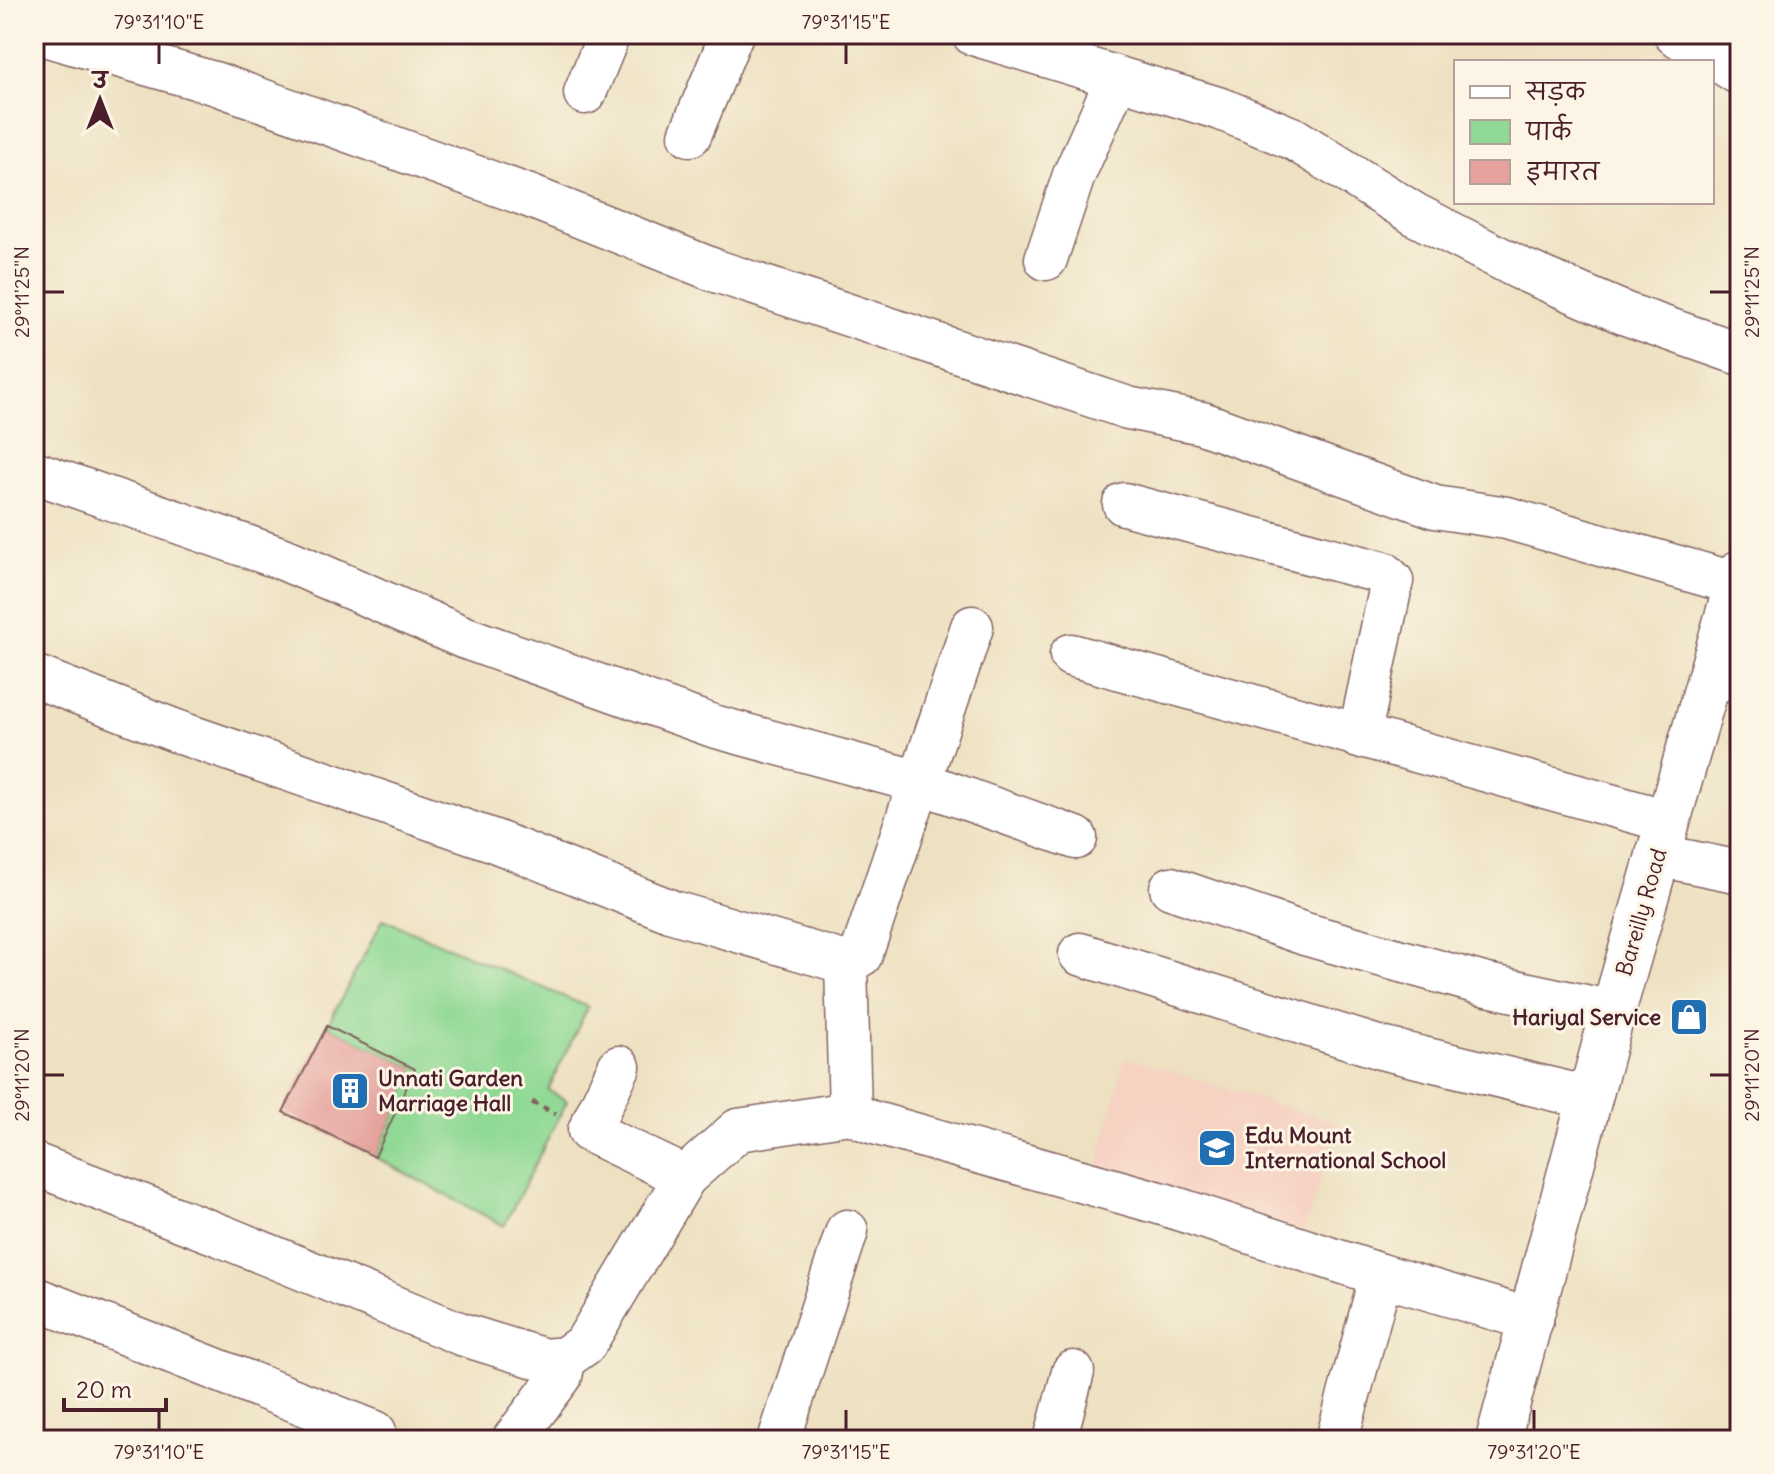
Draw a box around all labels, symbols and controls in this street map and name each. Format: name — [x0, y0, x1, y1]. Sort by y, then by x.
text: 79°31'10"E — [114, 9, 204, 34]
text: 79°31'15"E — [802, 9, 890, 34]
north arrow — [60, 60, 140, 140]
legend — [1454, 60, 1714, 204]
text: उ — [91, 66, 110, 94]
text: सड़क — [1524, 76, 1587, 106]
text: पार्क — [1524, 113, 1573, 146]
text: इमारत — [1526, 156, 1601, 186]
text: 29°11'25"N — [9, 246, 34, 338]
text: 29°11'25"N — [1739, 246, 1764, 338]
street label: Bareilly Road — [1609, 845, 1673, 979]
shop icon: Hariyal Service — [1668, 996, 1710, 1038]
place label: Hariyal Service — [1512, 1003, 1661, 1031]
text: 29°11'20"N — [9, 1028, 34, 1122]
text: 29°11'20"N — [1739, 1028, 1764, 1122]
place label: Unnati Garden Marriage Hall — [378, 1064, 523, 1117]
building icon: Unnati Garden Marriage Hall — [329, 1070, 371, 1112]
place label: Edu Mount International School — [1245, 1121, 1446, 1174]
school or university icon: Edu Mount International School — [1196, 1127, 1238, 1169]
scale bar — [64, 1362, 166, 1412]
text: 20 m — [76, 1374, 132, 1404]
text: 79°31'10"E — [114, 1439, 204, 1464]
text: 79°31'15"E — [802, 1439, 890, 1464]
text: 79°31'20"E — [1487, 1439, 1581, 1464]

